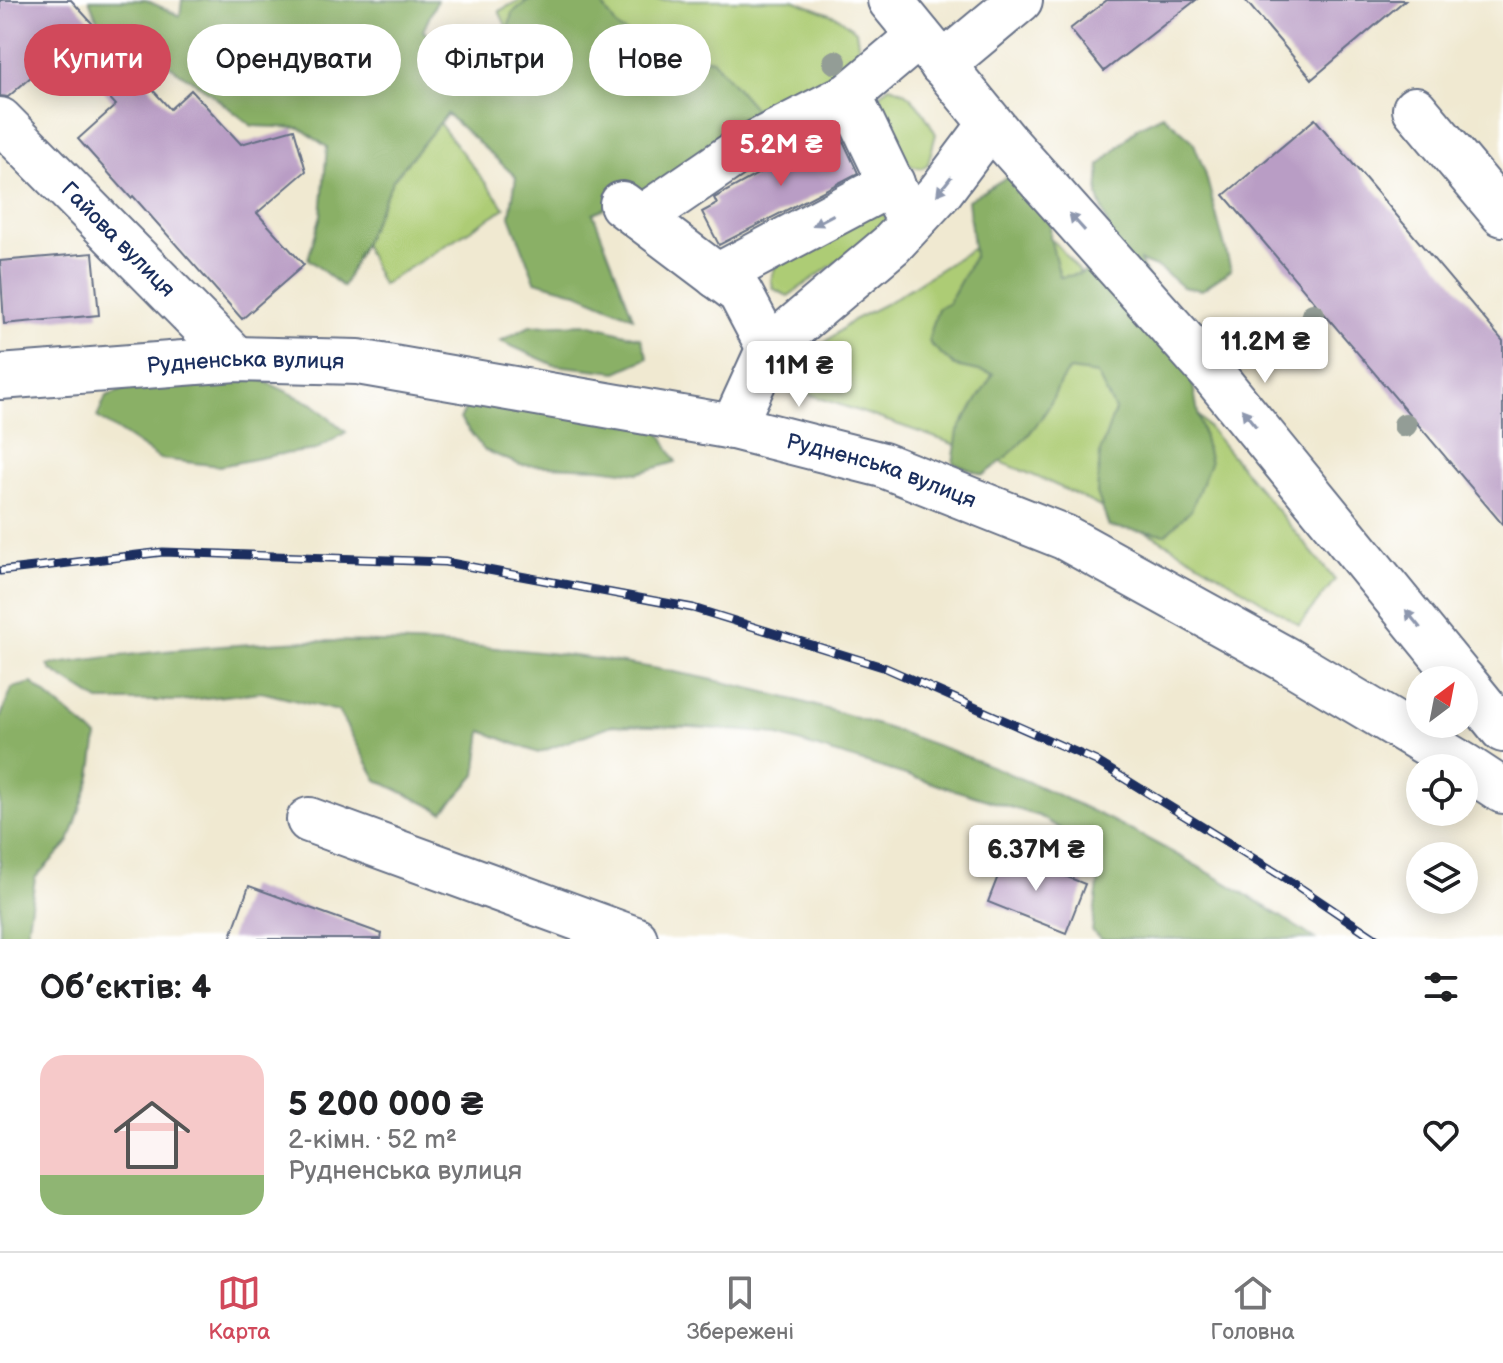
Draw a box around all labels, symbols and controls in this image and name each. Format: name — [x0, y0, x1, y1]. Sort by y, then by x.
chip: Купити — [24, 24, 171, 96]
chip: Орендувати — [187, 24, 401, 96]
chip: Фільтри — [417, 24, 573, 96]
chip: Нове — [589, 24, 711, 96]
pin: 5.2M ₴ — [716, 120, 846, 188]
text: 5.2M ₴ — [739, 130, 823, 161]
street label: Гайова вулиця — [55, 176, 181, 303]
one-way arrow — [936, 176, 952, 196]
one-way arrow — [812, 213, 835, 226]
one-way arrow — [1069, 213, 1087, 232]
pin: 11.2M ₴ — [1191, 317, 1339, 385]
text: 11.2M ₴ — [1220, 327, 1310, 358]
pin: 11M ₴ — [743, 341, 855, 409]
street label: Рудненська вулиця — [145, 345, 345, 379]
text: 11M ₴ — [765, 351, 833, 382]
one-way arrow — [1241, 408, 1257, 428]
street label: Рудненська вулиця — [784, 428, 980, 514]
one-way arrow — [1405, 610, 1422, 630]
north arrow — [1406, 666, 1478, 738]
map controls — [1406, 666, 1478, 914]
button: locate — [1406, 754, 1478, 826]
pin: 6.37M ₴ — [962, 825, 1110, 893]
text: 6.37M ₴ — [987, 835, 1085, 866]
button: layers — [1406, 842, 1478, 914]
icon: filters — [1419, 965, 1463, 1009]
text: Об’єктів: 4 — [40, 967, 211, 1008]
text: 5 200 000 ₴ — [288, 1084, 484, 1125]
icon: home — [104, 1087, 200, 1183]
icon: heart — [1419, 1113, 1463, 1157]
text: 2-кімн. · 52 m² — [288, 1125, 457, 1156]
text: Рудненська вулиця — [288, 1156, 522, 1187]
tab: Карта — [208, 1271, 270, 1346]
tab: Збережені — [687, 1271, 794, 1346]
tab: Головна — [1210, 1271, 1295, 1346]

